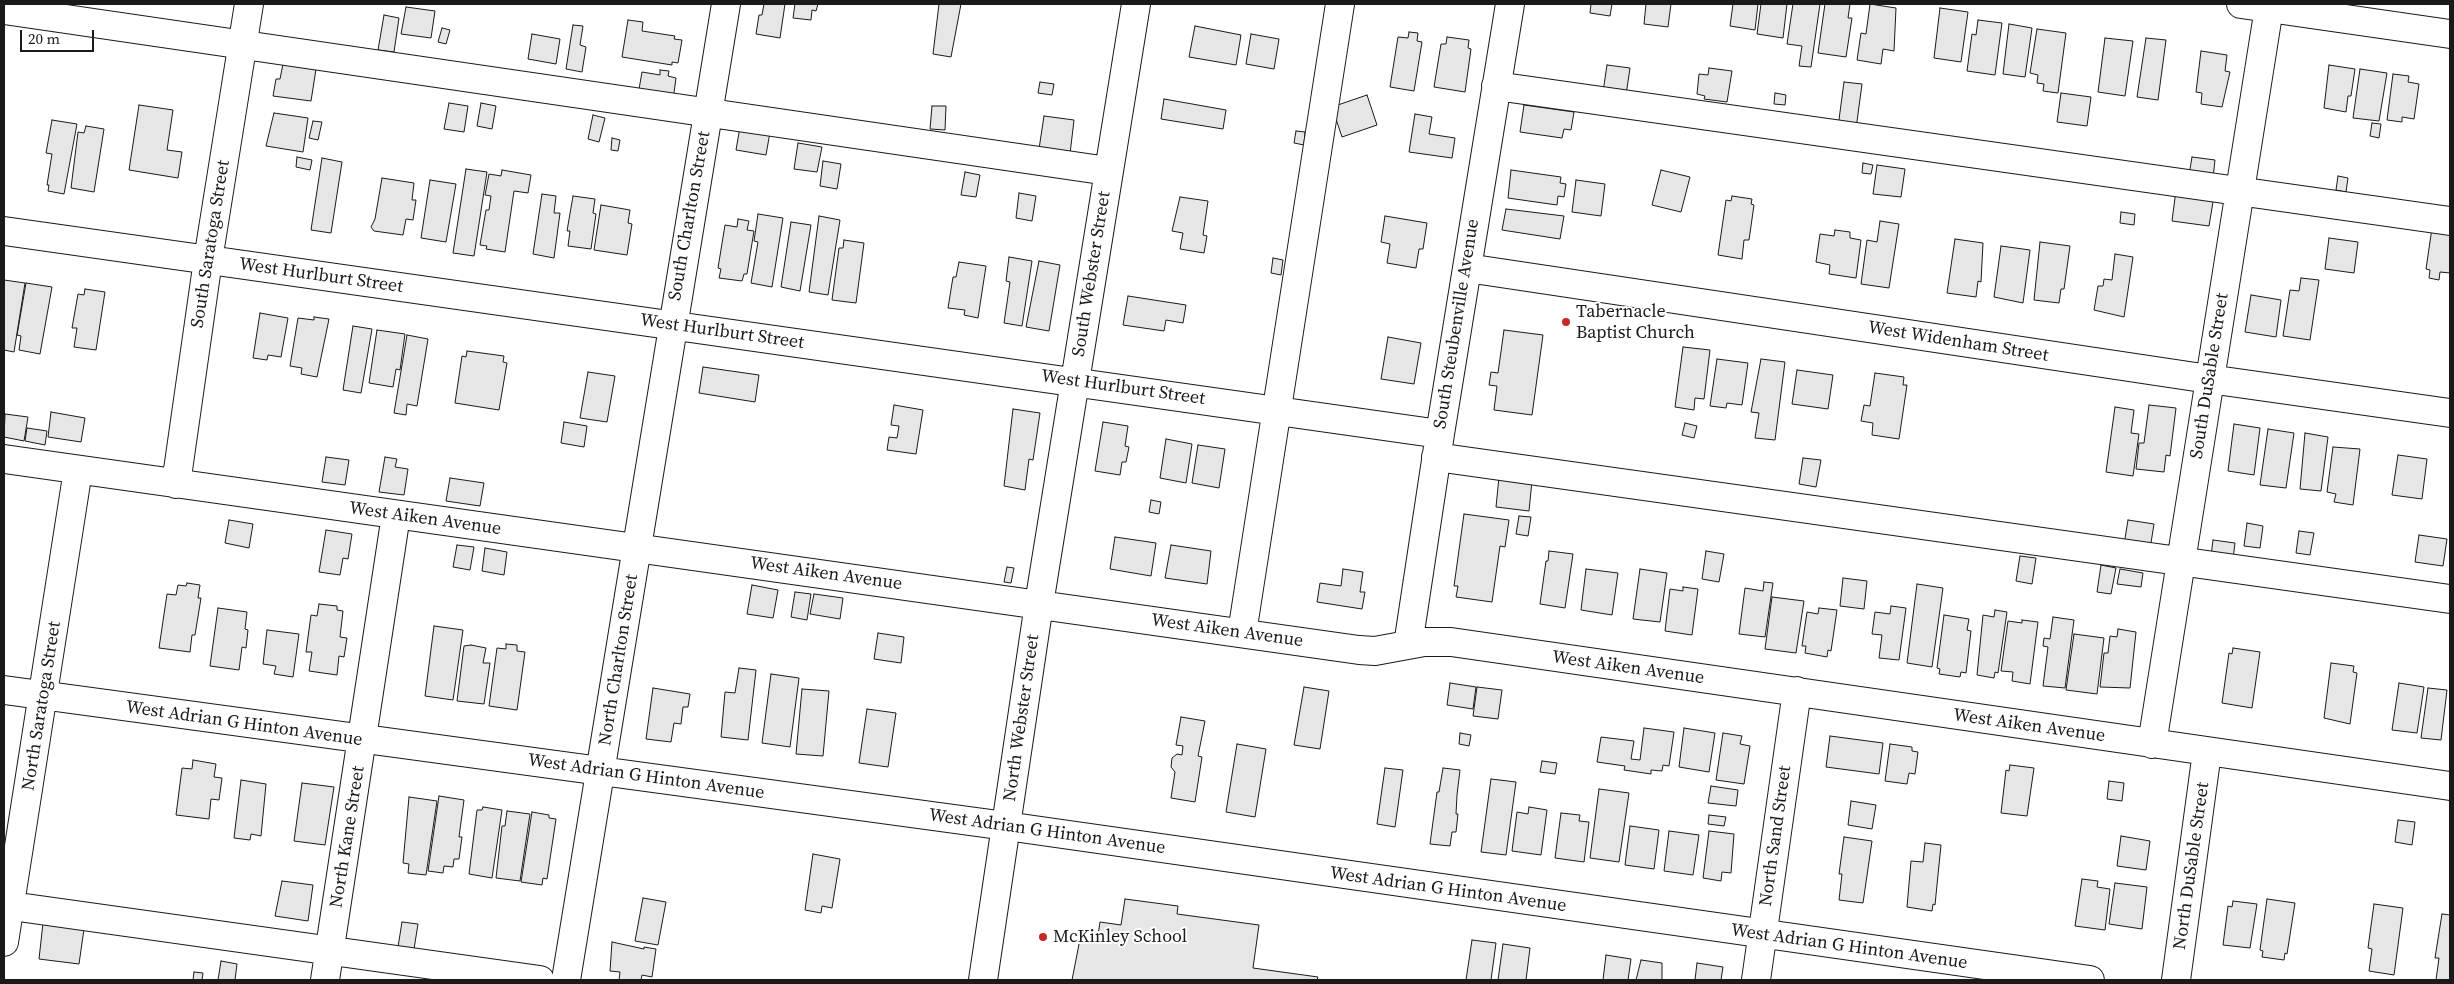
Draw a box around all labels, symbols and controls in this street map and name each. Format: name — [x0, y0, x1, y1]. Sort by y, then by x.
scale bar — [22, 20, 96, 52]
text: 20 m — [28, 28, 60, 49]
street label: South Charlton Street — [664, 130, 716, 302]
street label: South Saratoga Street — [187, 158, 235, 330]
street label: South Webster Street — [1068, 190, 1116, 358]
street label: South Steubenville Avenue — [1430, 217, 1484, 431]
street label: West Hurlburt Street — [238, 254, 404, 298]
street label: South DuSable Street — [2186, 292, 2234, 460]
place label: Tabernacle Baptist Church — [1576, 301, 1695, 344]
street label: West Hurlburt Street — [639, 310, 805, 354]
marker: Tabernacle Baptist Church — [1560, 316, 1572, 328]
street label: West Widenham Street — [1866, 317, 2050, 367]
street label: West Hurlburt Street — [1040, 366, 1206, 410]
street label: West Aiken Avenue — [348, 498, 502, 540]
street label: West Aiken Avenue — [749, 553, 903, 595]
street label: North Charlton Street — [595, 573, 643, 747]
street label: West Aiken Avenue — [1150, 610, 1304, 652]
street label: North Saratoga Street — [18, 620, 66, 792]
street label: North Webster Street — [1000, 633, 1044, 803]
street label: West Aiken Avenue — [1551, 647, 1705, 689]
street label: West Adrian G Hinton Avenue — [124, 697, 364, 751]
street label: West Aiken Avenue — [1952, 705, 2106, 747]
street label: West Adrian G Hinton Avenue — [526, 750, 766, 804]
street label: North Kane Street — [326, 764, 370, 910]
street label: North Sand Street — [1755, 764, 1797, 908]
street label: North DuSable Street — [2170, 781, 2214, 951]
street label: West Adrian G Hinton Avenue — [927, 805, 1167, 859]
street label: West Adrian G Hinton Avenue — [1328, 863, 1568, 917]
street label: West Adrian G Hinton Avenue — [1729, 920, 1969, 974]
place label: McKinley School — [1053, 926, 1187, 948]
marker: McKinley School — [1037, 931, 1049, 943]

